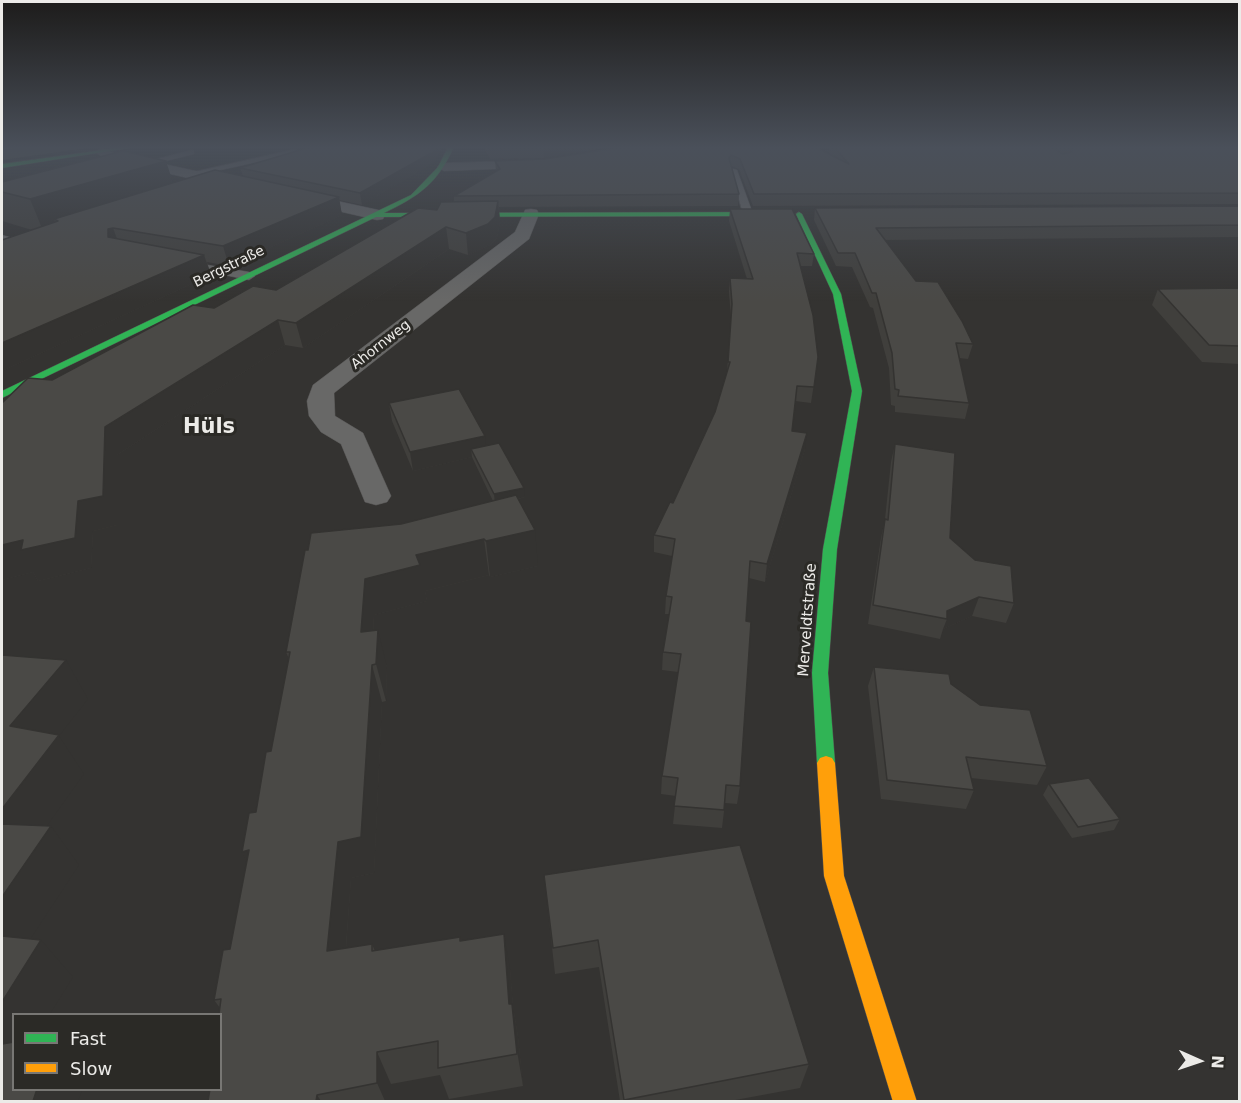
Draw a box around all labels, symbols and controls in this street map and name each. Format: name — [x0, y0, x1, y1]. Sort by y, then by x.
street label: Bergstraße — [191, 243, 267, 291]
street label: Ahornweg — [348, 317, 414, 373]
district label: Hüls — [183, 415, 235, 441]
street label: Merveldtstraße — [795, 563, 821, 677]
legend — [12, 1013, 222, 1091]
text: Fast — [70, 1028, 106, 1049]
north arrow — [1169, 1031, 1229, 1091]
text: N — [1208, 1055, 1227, 1069]
text: Slow — [70, 1058, 112, 1079]

